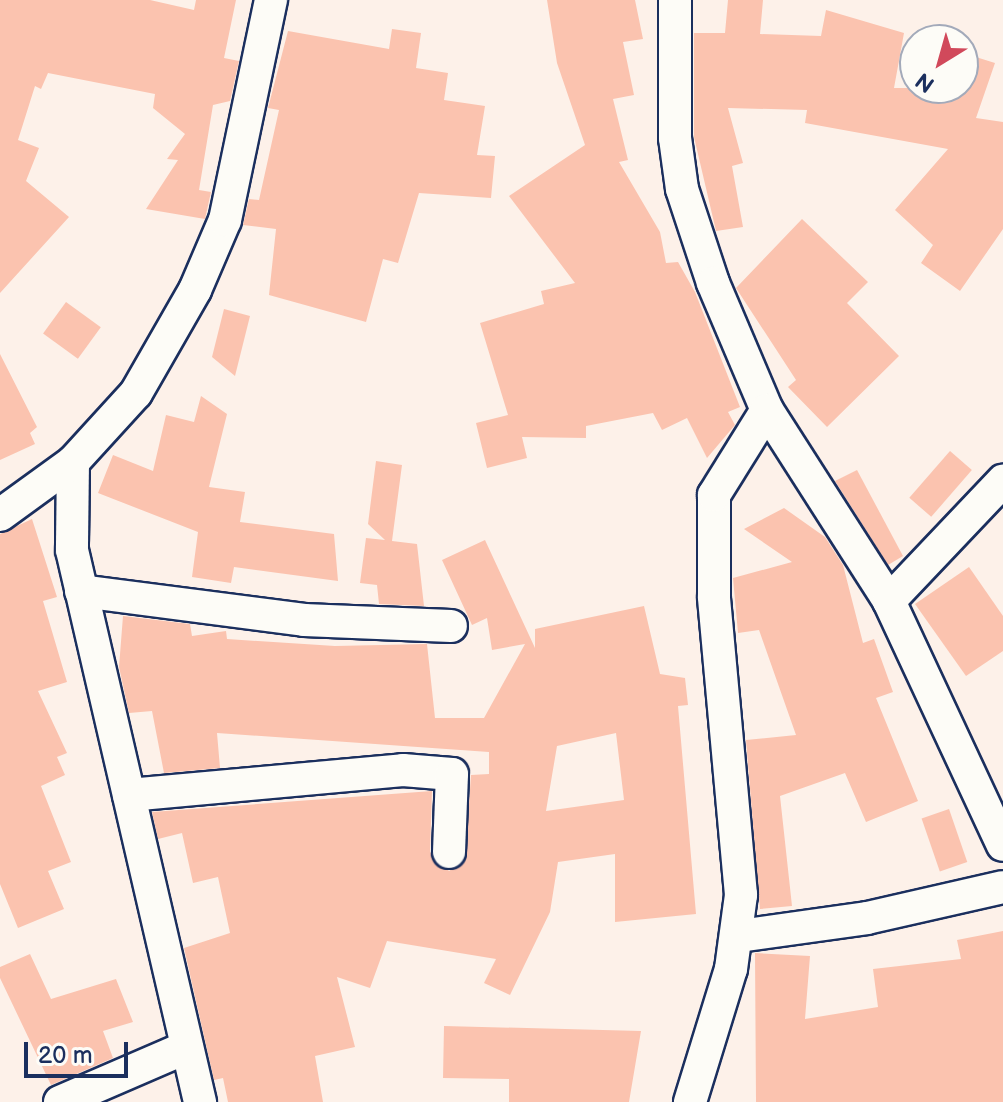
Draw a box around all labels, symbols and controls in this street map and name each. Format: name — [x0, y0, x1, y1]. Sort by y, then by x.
north arrow — [899, 24, 979, 104]
text: N — [911, 66, 940, 98]
scale bar — [28, 1026, 132, 1076]
text: 20 m — [38, 1041, 93, 1070]

